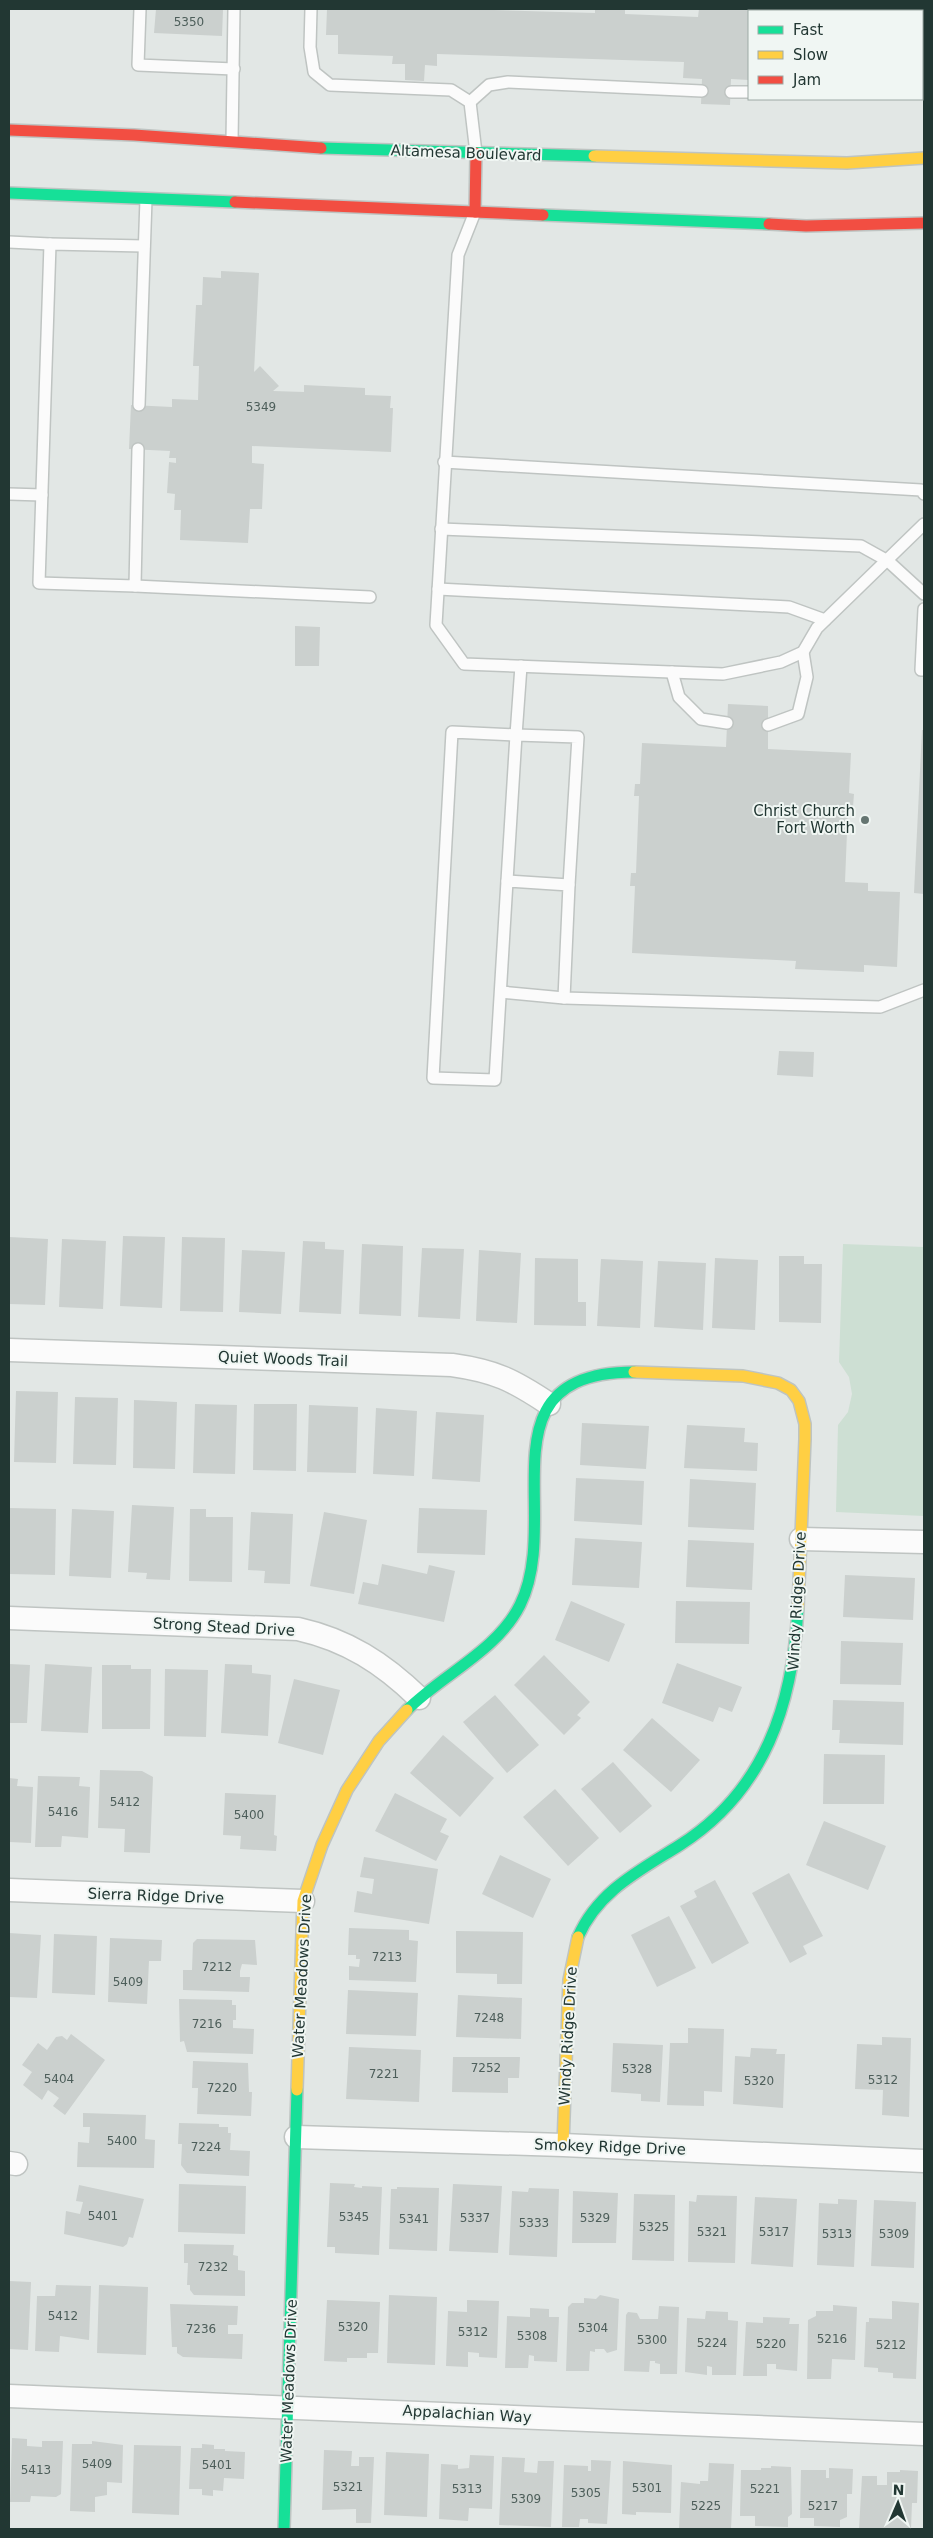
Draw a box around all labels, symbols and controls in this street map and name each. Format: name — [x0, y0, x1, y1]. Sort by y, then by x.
legend — [748, 10, 923, 100]
house number: 5350 — [174, 15, 204, 29]
text: Fast — [793, 21, 823, 39]
text: Slow — [793, 46, 828, 64]
text: Jam — [792, 71, 821, 89]
street label: Altamesa Boulevard — [390, 141, 542, 165]
house number: 5349 — [246, 400, 276, 414]
place label: Christ Church Fort Worth — [753, 802, 855, 837]
marker: Christ Church Fort Worth — [859, 814, 871, 826]
street label: Quiet Woods Trail — [218, 1348, 348, 1370]
street label: Windy Ridge Drive — [784, 1531, 810, 1671]
street label: Strong Stead Drive — [152, 1614, 296, 1640]
house number: 5412 — [110, 1795, 140, 1809]
house number: 5416 — [48, 1805, 78, 1819]
house number: 5400 — [234, 1808, 264, 1822]
street label: Sierra Ridge Drive — [87, 1885, 225, 1907]
street label: Water Meadows Drive — [289, 1894, 315, 2058]
house number: 7213 — [372, 1950, 402, 1964]
house number: 7212 — [202, 1960, 232, 1974]
street label: Windy Ridge Drive — [555, 1966, 581, 2106]
house number: 5409 — [113, 1975, 143, 1989]
house number: 7248 — [474, 2011, 504, 2025]
house number: 7216 — [192, 2017, 222, 2031]
house number: 7252 — [471, 2061, 501, 2075]
house number: 5328 — [622, 2062, 652, 2076]
house number: 7221 — [369, 2067, 399, 2081]
house number: 5404 — [44, 2072, 74, 2086]
house number: 5312 — [868, 2073, 898, 2087]
house number: 5320 — [744, 2074, 774, 2088]
house number: 7220 — [207, 2081, 237, 2095]
house number: 5400 — [107, 2134, 137, 2148]
street label: Smokey Ridge Drive — [534, 2135, 686, 2159]
house number: 7224 — [191, 2140, 221, 2154]
house number: 5401 — [88, 2209, 118, 2223]
house number: 5345 — [339, 2210, 369, 2224]
house number: 5337 — [460, 2211, 490, 2225]
house number: 5329 — [580, 2211, 610, 2225]
house number: 5341 — [399, 2212, 429, 2226]
house number: 5333 — [519, 2216, 549, 2230]
house number: 5325 — [639, 2220, 669, 2234]
house number: 5321 — [697, 2225, 727, 2239]
house number: 5317 — [759, 2225, 789, 2239]
house number: 5313 — [822, 2227, 852, 2241]
house number: 5309 — [879, 2227, 909, 2241]
house number: 7232 — [198, 2260, 228, 2274]
street label: Water Meadows Drive — [277, 2299, 301, 2463]
house number: 5412 — [48, 2309, 78, 2323]
house number: 5320 — [338, 2320, 368, 2334]
house number: 5304 — [578, 2321, 608, 2335]
house number: 7236 — [186, 2322, 216, 2336]
house number: 5312 — [458, 2325, 488, 2339]
house number: 5308 — [517, 2329, 547, 2343]
house number: 5216 — [817, 2332, 847, 2346]
house number: 5300 — [637, 2333, 667, 2347]
house number: 5224 — [697, 2336, 727, 2350]
house number: 5220 — [756, 2337, 786, 2351]
house number: 5212 — [876, 2338, 906, 2352]
street label: Appalachian Way — [402, 2402, 532, 2426]
house number: 5409 — [82, 2457, 112, 2471]
house number: 5401 — [202, 2458, 232, 2472]
house number: 5413 — [21, 2463, 51, 2477]
north arrow — [873, 2478, 923, 2528]
house number: 5321 — [333, 2480, 363, 2494]
house number: 5301 — [632, 2481, 662, 2495]
house number: 5313 — [452, 2482, 482, 2496]
house number: 5221 — [750, 2482, 780, 2496]
text: N — [892, 2482, 905, 2498]
house number: 5305 — [571, 2486, 601, 2500]
house number: 5309 — [511, 2492, 541, 2506]
house number: 5225 — [691, 2499, 721, 2513]
house number: 5217 — [808, 2499, 838, 2513]

